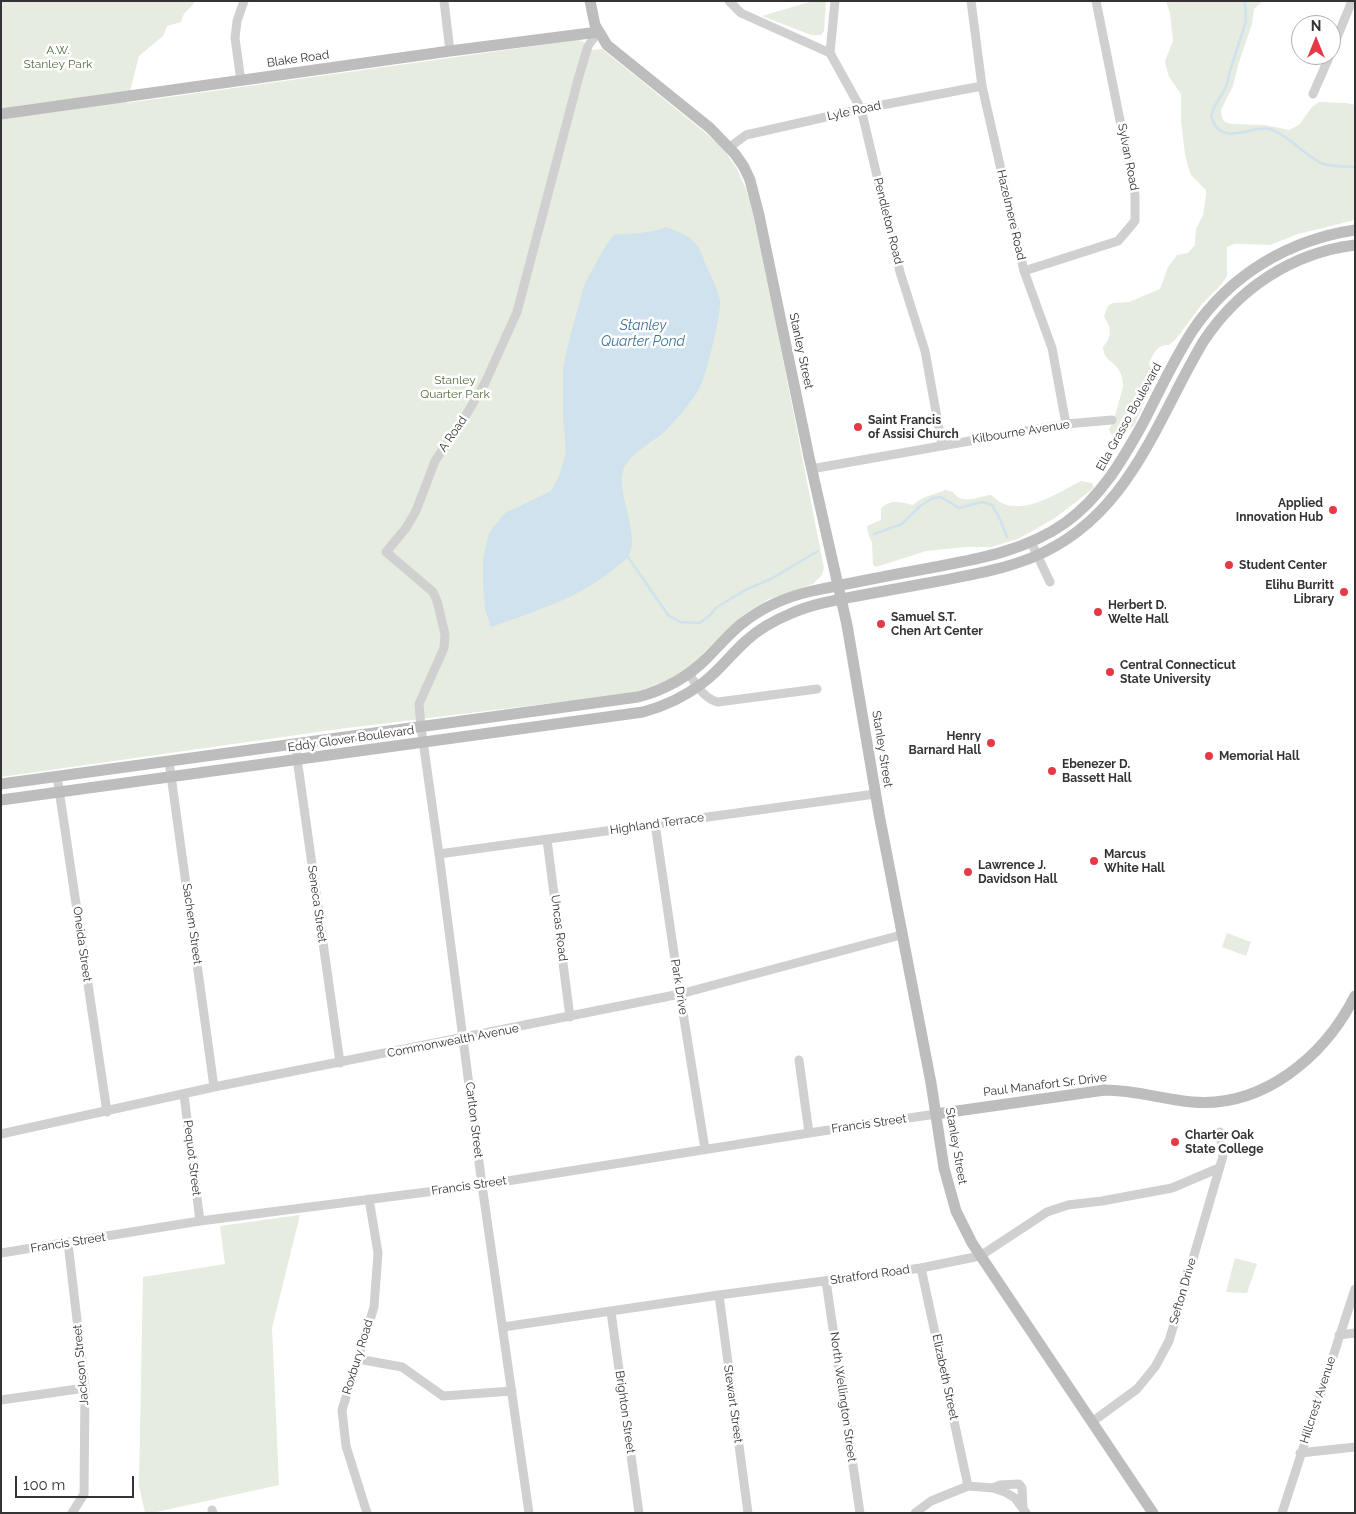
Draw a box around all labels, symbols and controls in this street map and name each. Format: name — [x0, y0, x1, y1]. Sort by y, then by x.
north arrow — [1291, 15, 1341, 65]
text: N — [1311, 18, 1321, 34]
park label: A.W. Stanley Park — [24, 43, 92, 71]
street label: Blake Road — [266, 48, 330, 70]
street label: Lyle Road — [826, 98, 882, 124]
street label: Sylvan Road — [1114, 122, 1142, 192]
street label: Hazelmere Road — [994, 168, 1028, 262]
street label: Pendleton Road — [870, 176, 906, 266]
street label: Stanley Street — [786, 312, 816, 390]
water label: Stanley Quarter Pond — [601, 318, 685, 351]
street label: Ella Grasso Boulevard — [1093, 360, 1165, 474]
park label: Stanley Quarter Park — [420, 373, 490, 401]
street label: A Road — [436, 413, 470, 455]
place label: Saint Francis of Assisi Church — [868, 413, 959, 441]
street label: Kilbourne Avenue — [971, 417, 1071, 447]
marker: Saint Francis of Assisi Church — [852, 421, 864, 433]
place label: Applied Innovation Hub — [1236, 496, 1323, 524]
marker: Applied Innovation Hub — [1327, 504, 1339, 516]
place label: Student Center — [1239, 558, 1327, 572]
marker: Student Center — [1223, 559, 1235, 571]
place label: Elihu Burritt Library — [1265, 578, 1334, 606]
marker: Elihu Burritt Library — [1338, 586, 1350, 598]
place label: Herbert D. Welte Hall — [1108, 598, 1169, 626]
marker: Herbert D. Welte Hall — [1092, 606, 1104, 618]
place label: Samuel S.T. Chen Art Center — [891, 610, 983, 638]
marker: Samuel S.T. Chen Art Center — [875, 618, 887, 630]
place label: Central Connecticut State University — [1120, 658, 1236, 686]
marker: Central Connecticut State University — [1104, 666, 1116, 678]
street label: Stanley Street — [869, 710, 895, 788]
street label: Eddy Glover Boulevard — [287, 723, 415, 755]
place label: Henry Barnard Hall — [909, 729, 981, 757]
marker: Henry Barnard Hall — [985, 737, 997, 749]
place label: Memorial Hall — [1219, 749, 1300, 763]
marker: Memorial Hall — [1203, 750, 1215, 762]
place label: Ebenezer D. Bassett Hall — [1062, 757, 1131, 785]
marker: Ebenezer D. Bassett Hall — [1046, 765, 1058, 777]
street label: Highland Terrace — [609, 810, 705, 838]
place label: Marcus White Hall — [1104, 847, 1165, 875]
marker: Marcus White Hall — [1088, 855, 1100, 867]
place label: Lawrence J. Davidson Hall — [978, 858, 1057, 886]
street label: Seneca Street — [304, 864, 330, 944]
marker: Lawrence J. Davidson Hall — [962, 866, 974, 878]
street label: Sachem Street — [179, 882, 205, 966]
street label: Uncas Road — [548, 894, 570, 962]
street label: Oneida Street — [70, 905, 94, 983]
street label: Park Drive — [667, 958, 691, 1016]
street label: Commonwealth Avenue — [386, 1021, 520, 1061]
street label: Paul Manafort Sr. Drive — [982, 1070, 1108, 1100]
street label: Carlton Street — [462, 1081, 486, 1159]
street label: Stanley Street — [942, 1106, 970, 1186]
street label: Francis Street — [831, 1112, 907, 1136]
street label: Pequot Street — [180, 1119, 204, 1197]
place label: Charter Oak State College — [1185, 1128, 1263, 1156]
marker: Charter Oak State College — [1169, 1136, 1181, 1148]
street label: Francis Street — [431, 1174, 507, 1198]
street label: Francis Street — [30, 1230, 106, 1256]
street label: Sefton Drive — [1167, 1256, 1199, 1326]
street label: Stratford Road — [829, 1262, 911, 1288]
street label: Roxbury Road — [340, 1318, 376, 1396]
street label: Jackson Street — [70, 1324, 92, 1406]
street label: North Wellington Street — [827, 1331, 859, 1463]
street label: Elizabeth Street — [929, 1333, 961, 1421]
street label: Hillcrest Avenue — [1297, 1355, 1339, 1445]
street label: Stewart Street — [720, 1364, 746, 1444]
street label: Brighton Street — [612, 1370, 638, 1454]
scale bar — [18, 1466, 136, 1498]
text: 100 m — [23, 1476, 65, 1494]

